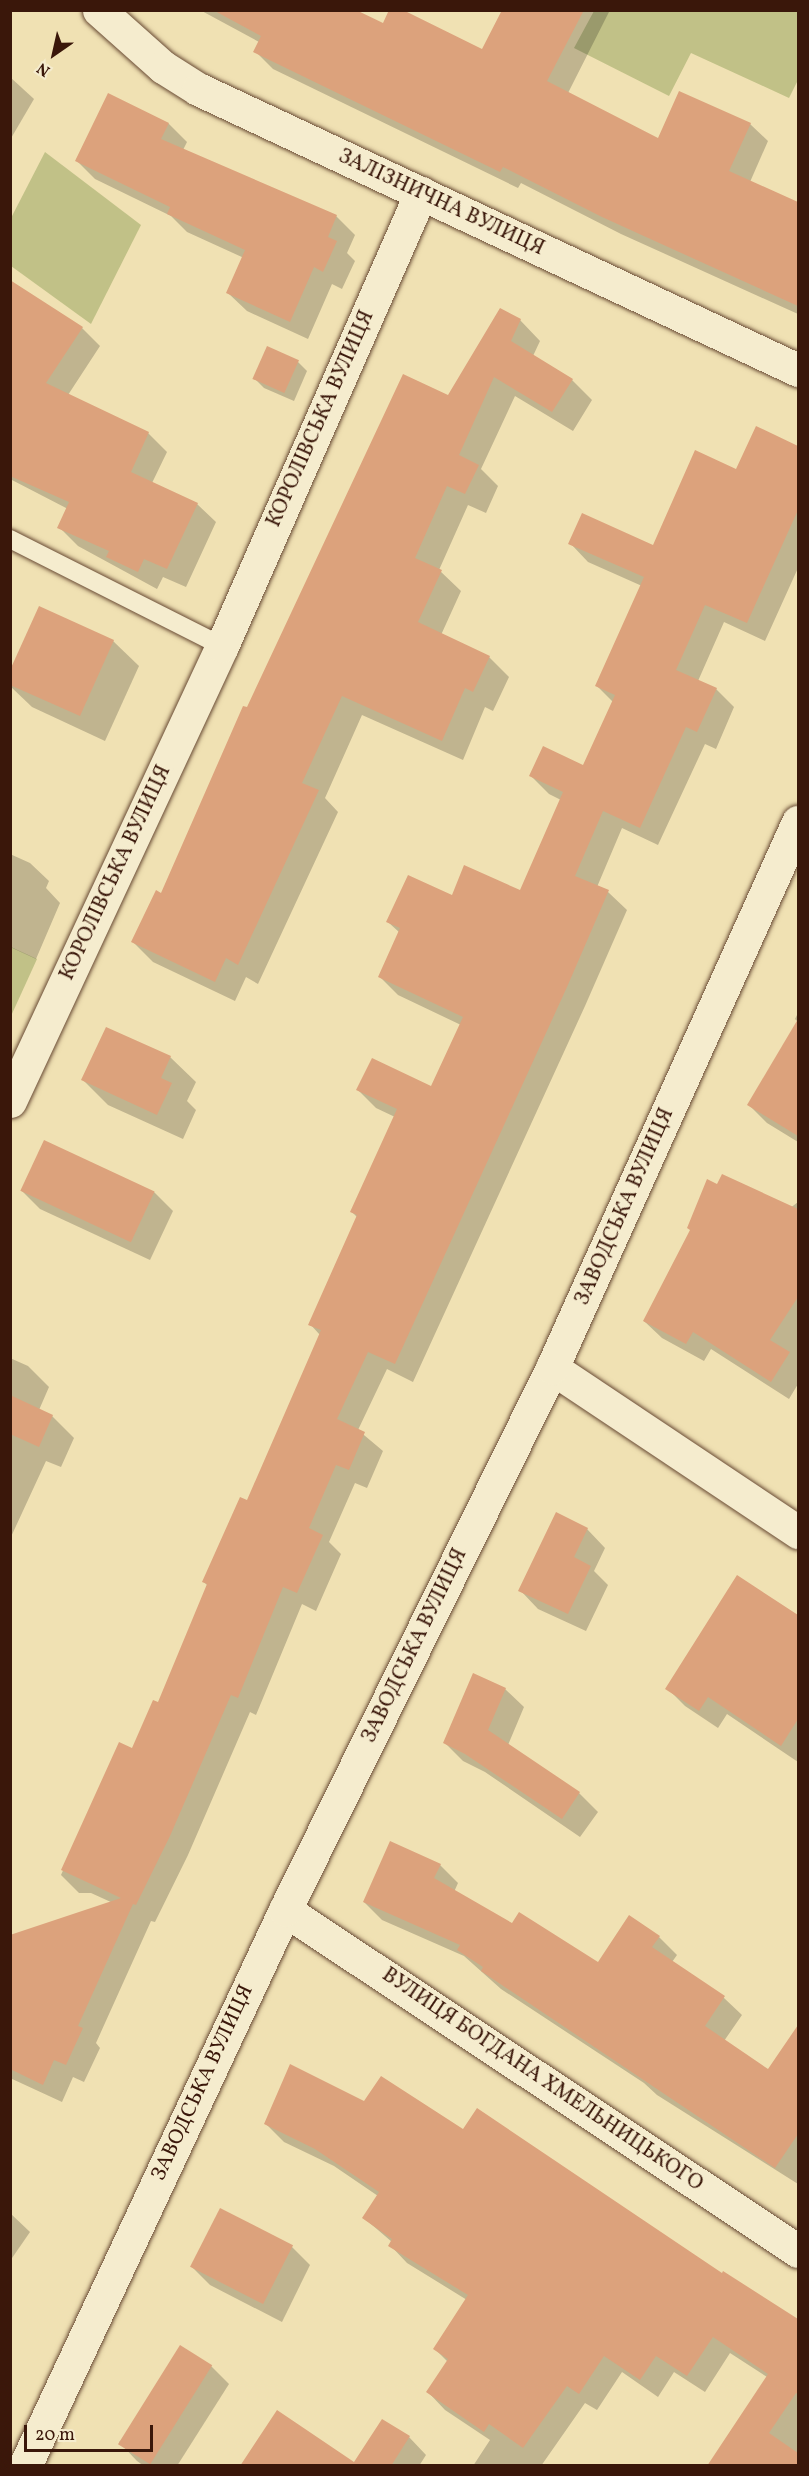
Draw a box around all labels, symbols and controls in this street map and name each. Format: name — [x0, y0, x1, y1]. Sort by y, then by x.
north arrow — [24, 24, 84, 84]
text: N — [33, 57, 55, 81]
street label: ЗАЛІЗНИЧНА ВУЛИЦЯ — [334, 144, 548, 262]
street label: КОРОЛІВСЬКА ВУЛИЦЯ — [262, 307, 380, 531]
street label: КОРОЛІВСЬКА ВУЛИЦЯ — [55, 761, 177, 985]
street label: ЗАВОДСЬКА ВУЛИЦЯ — [570, 1105, 680, 1309]
street label: ЗАВОДСЬКА ВУЛИЦЯ — [357, 1545, 473, 1747]
street label: ВУЛИЦЯ БОГДАНА ХМЕЛЬНИЦЬКОГО — [377, 1963, 707, 2197]
street label: ЗАВОДСЬКА ВУЛИЦЯ — [147, 1981, 259, 2185]
scale bar — [27, 2413, 156, 2451]
text: 20 m — [35, 2423, 75, 2448]

